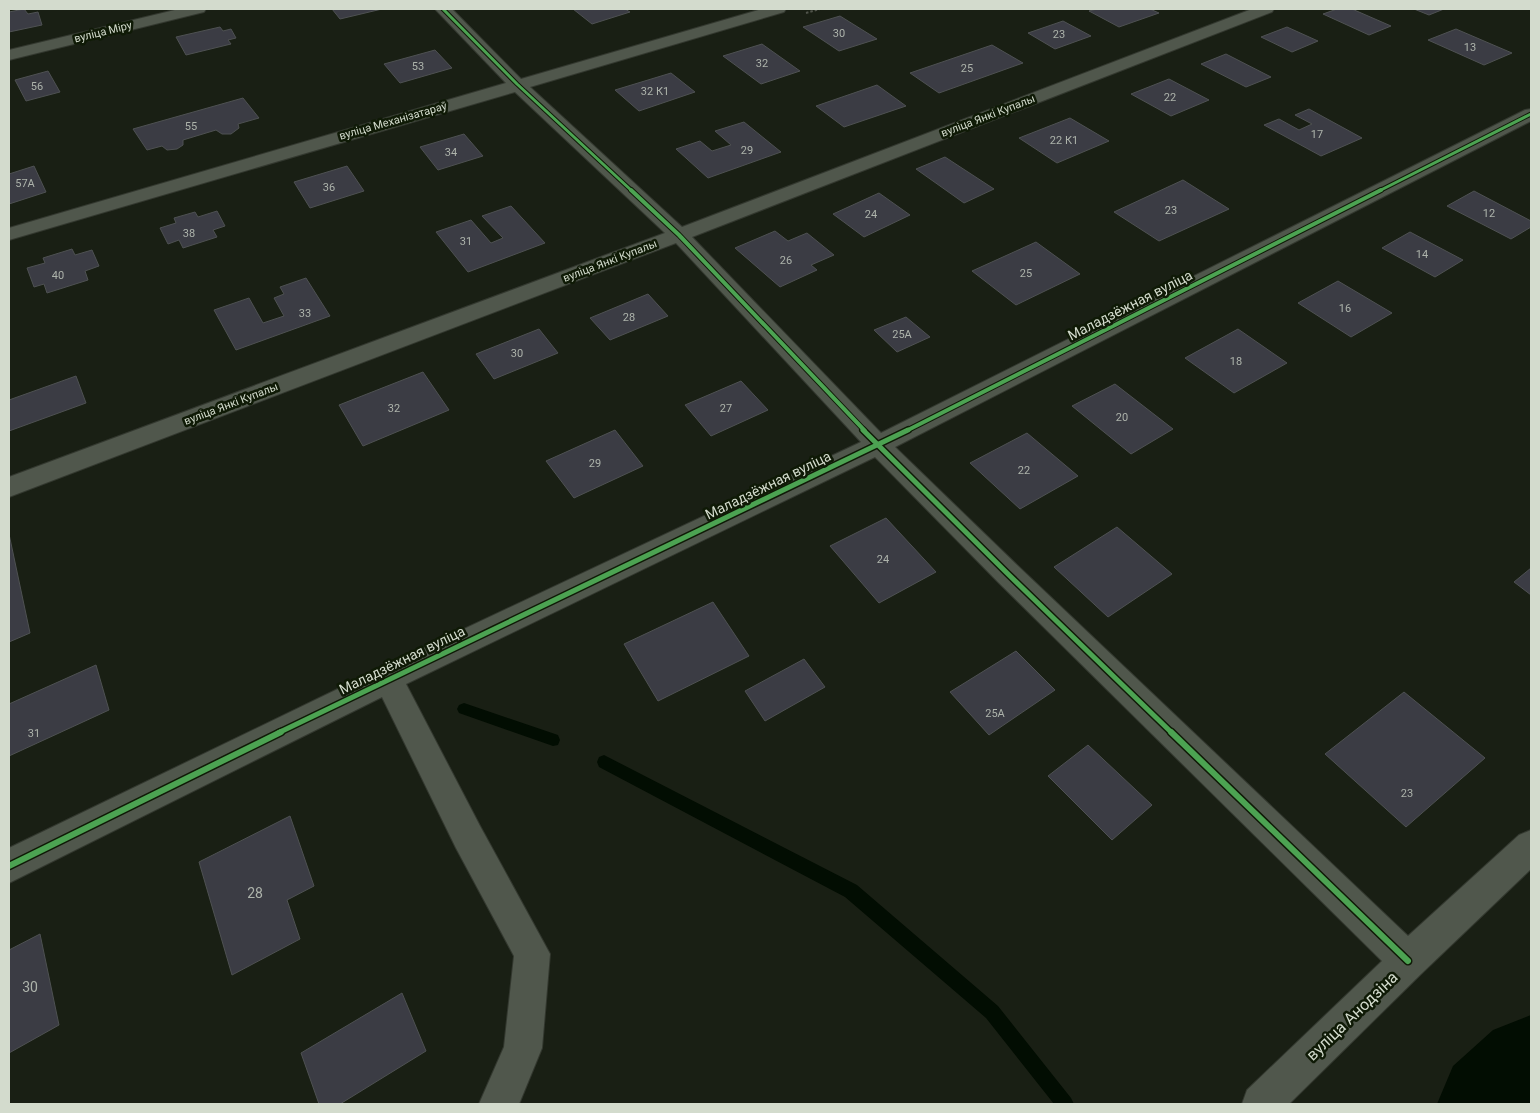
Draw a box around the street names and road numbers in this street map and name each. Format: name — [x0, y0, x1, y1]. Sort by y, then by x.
street label: вуліца Міру — [73, 18, 134, 45]
street label: вуліца Янкі Купалы — [939, 92, 1037, 140]
street label: вуліца Механізатараў — [338, 99, 449, 143]
street label: вуліца Янкі Купалы — [561, 237, 659, 285]
street label: Маладзёжная вуліца — [1065, 267, 1195, 343]
street label: вуліца Янкі Купалы — [182, 380, 280, 428]
street label: Маладзёжная вуліца — [703, 448, 833, 522]
street label: Маладзёжная вуліца — [337, 623, 467, 697]
street label: вуліца Анодзіна — [1302, 968, 1402, 1064]

